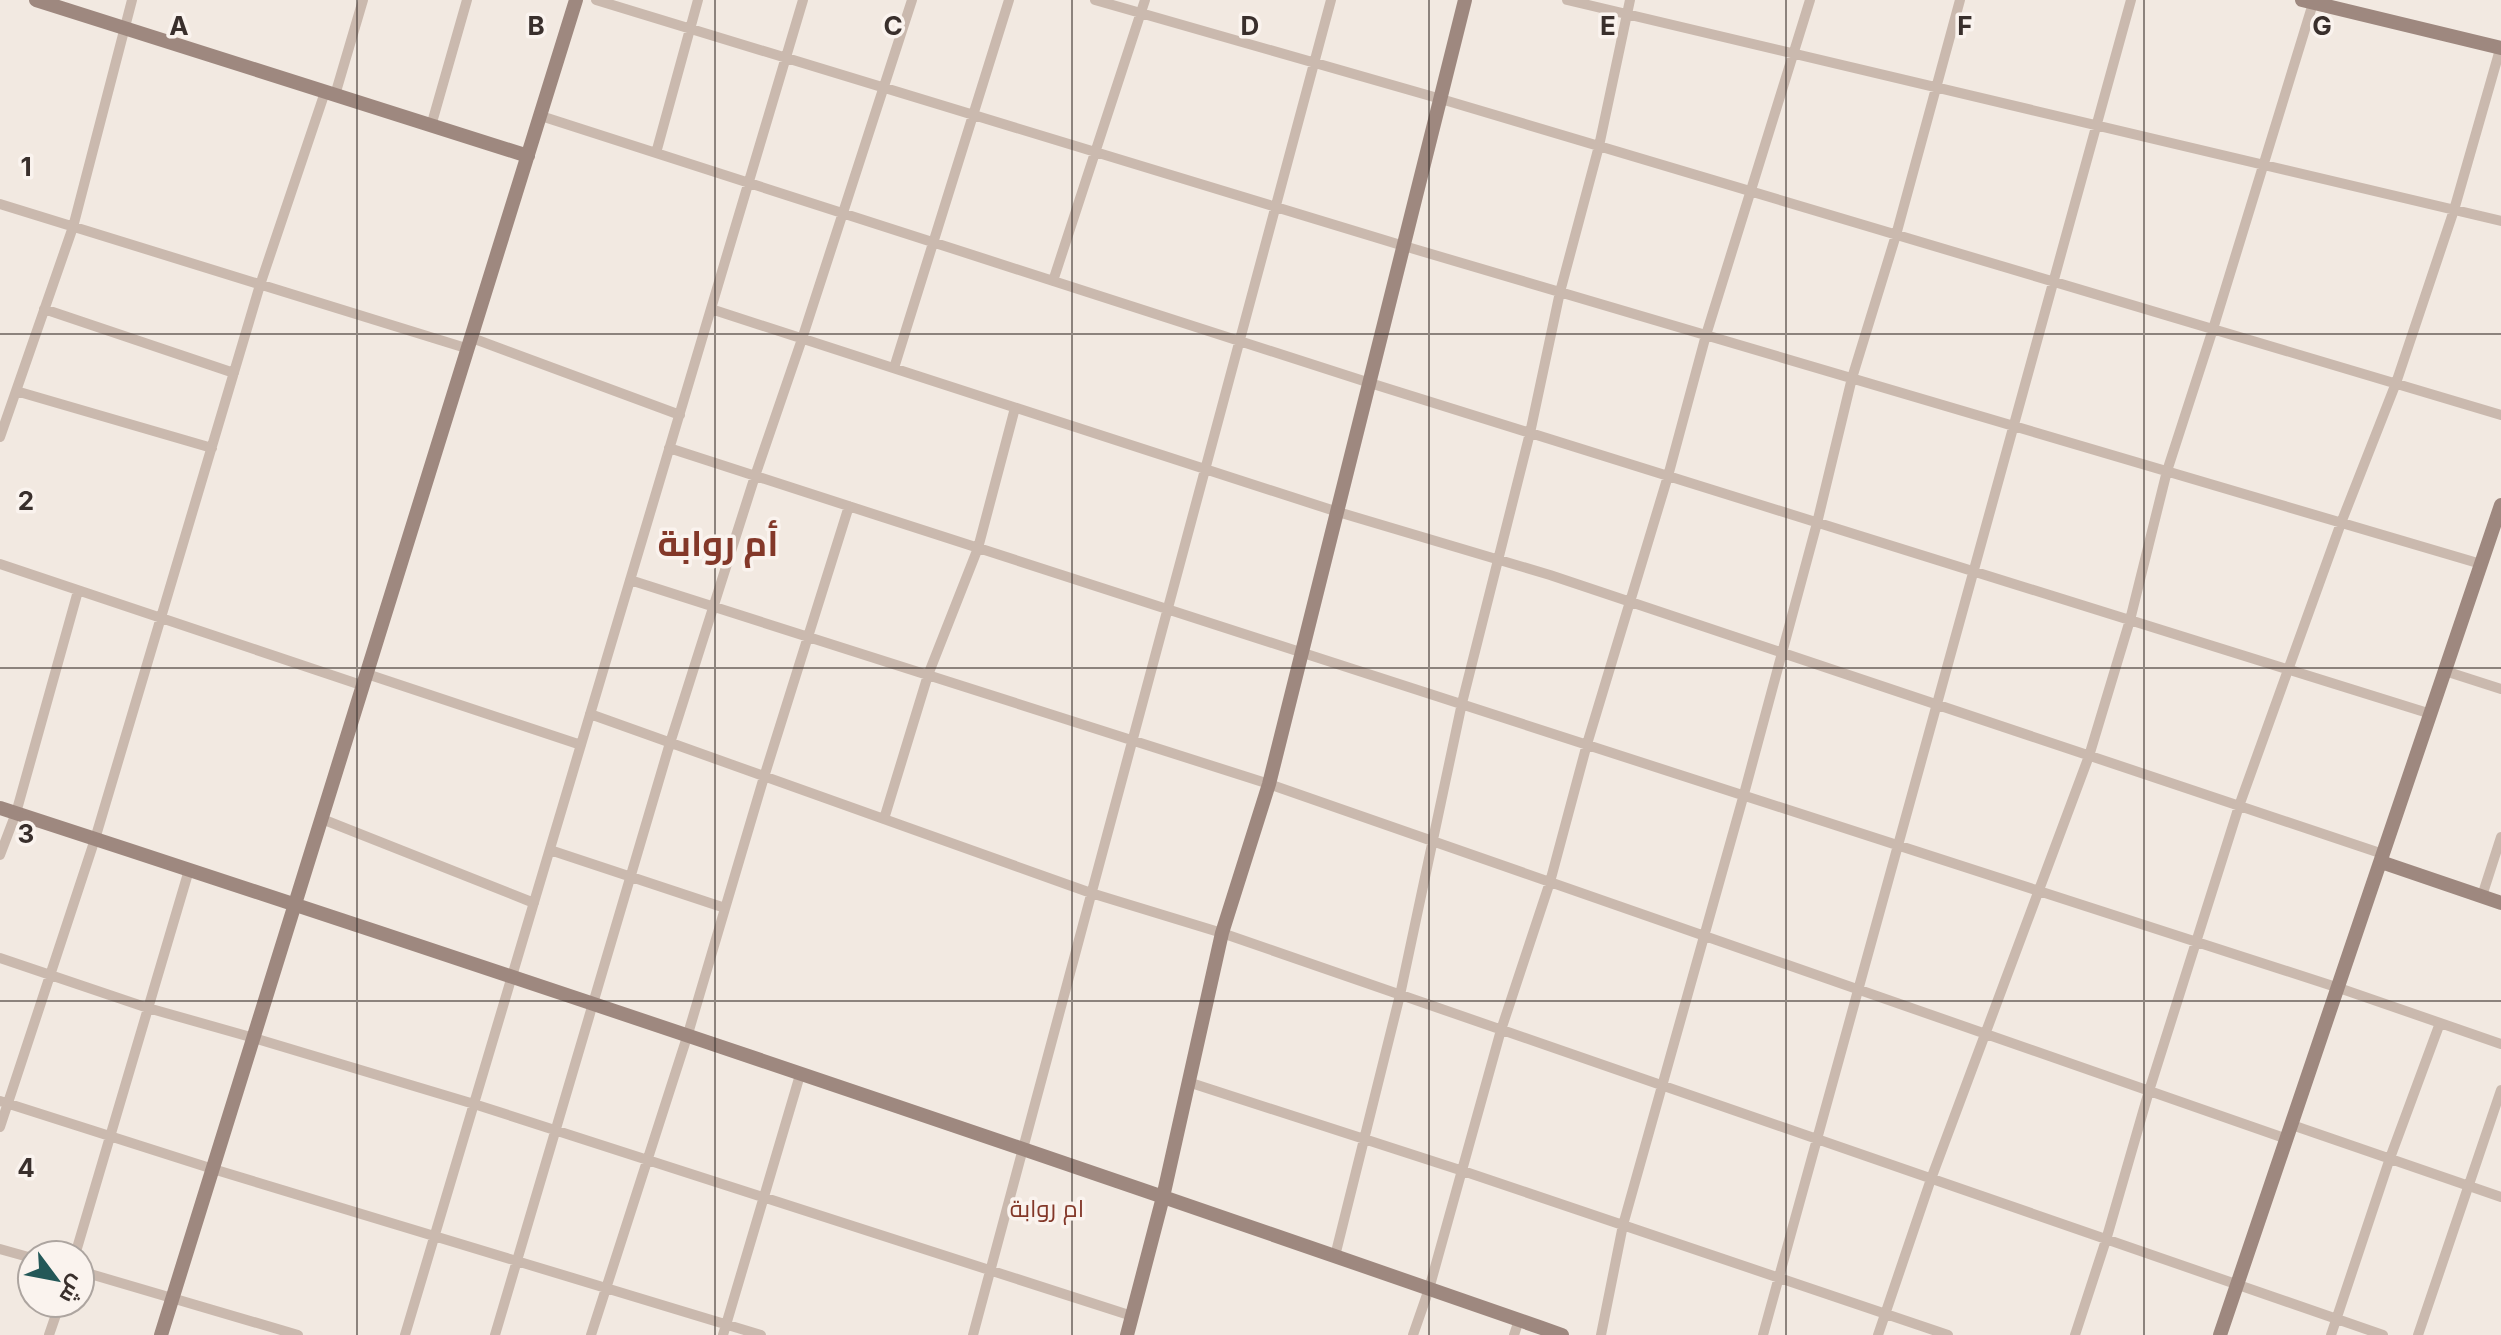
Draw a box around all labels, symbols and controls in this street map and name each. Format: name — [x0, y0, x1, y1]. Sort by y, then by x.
text: A — [169, 10, 189, 41]
text: B — [527, 10, 545, 41]
text: C — [883, 10, 903, 41]
text: D — [1241, 10, 1259, 41]
text: E — [1600, 10, 1616, 41]
text: F — [1957, 10, 1973, 41]
text: G — [2312, 10, 2332, 41]
text: 1 — [20, 151, 32, 182]
text: 2 — [18, 485, 34, 516]
district label: أم روابة — [657, 520, 779, 568]
text: 3 — [18, 818, 34, 849]
text: 4 — [17, 1152, 35, 1183]
district label: ام روابة — [1010, 1194, 1084, 1225]
north arrow — [16, 1239, 96, 1319]
text: ش — [54, 1270, 91, 1308]

